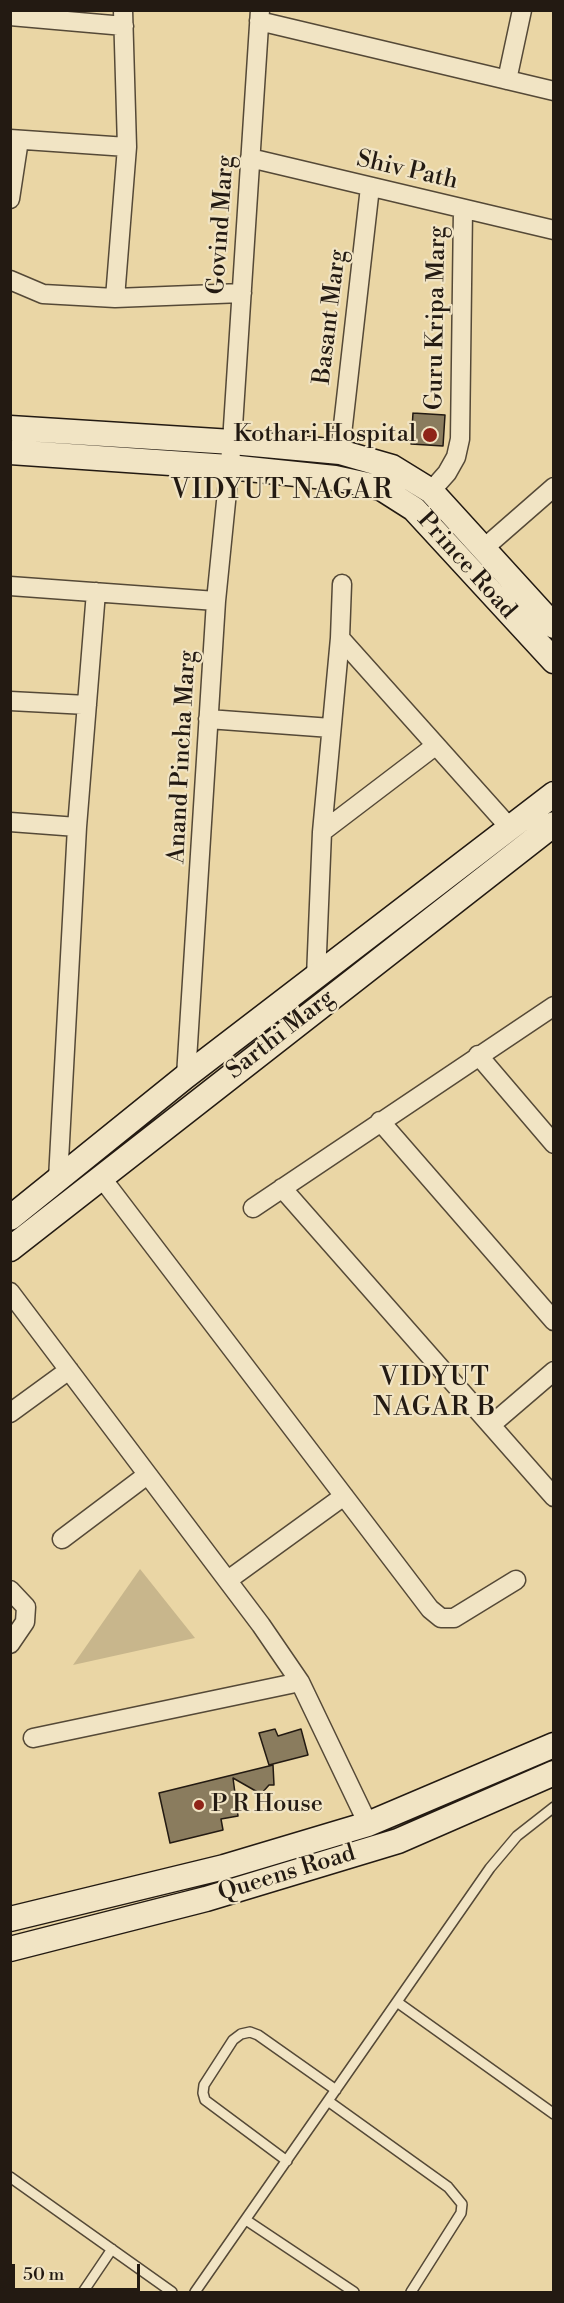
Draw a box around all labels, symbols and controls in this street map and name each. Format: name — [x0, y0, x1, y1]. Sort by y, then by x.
street label: Shiv Path — [353, 145, 461, 197]
street label: Govind Marg — [203, 154, 241, 296]
street label: Guru Kripa Marg — [421, 226, 453, 410]
street label: Basant Marg — [308, 248, 354, 386]
place label: Kothari Hospital — [234, 421, 416, 449]
marker: Kothari Hospital — [421, 426, 439, 444]
district label: VIDYUT NAGAR — [171, 476, 393, 508]
street label: Prince Road — [410, 506, 522, 626]
street label: Anand Pincha Marg — [163, 650, 203, 864]
street label: Sarthi Marg — [221, 984, 341, 1086]
district label: VIDYUT NAGAR B — [373, 1363, 497, 1424]
place label: P R House — [211, 1791, 323, 1819]
marker: P R House — [192, 1798, 206, 1812]
street label: Queens Road — [215, 1839, 359, 1909]
scale bar — [15, 2252, 142, 2290]
text: 50 m — [23, 2263, 64, 2286]

